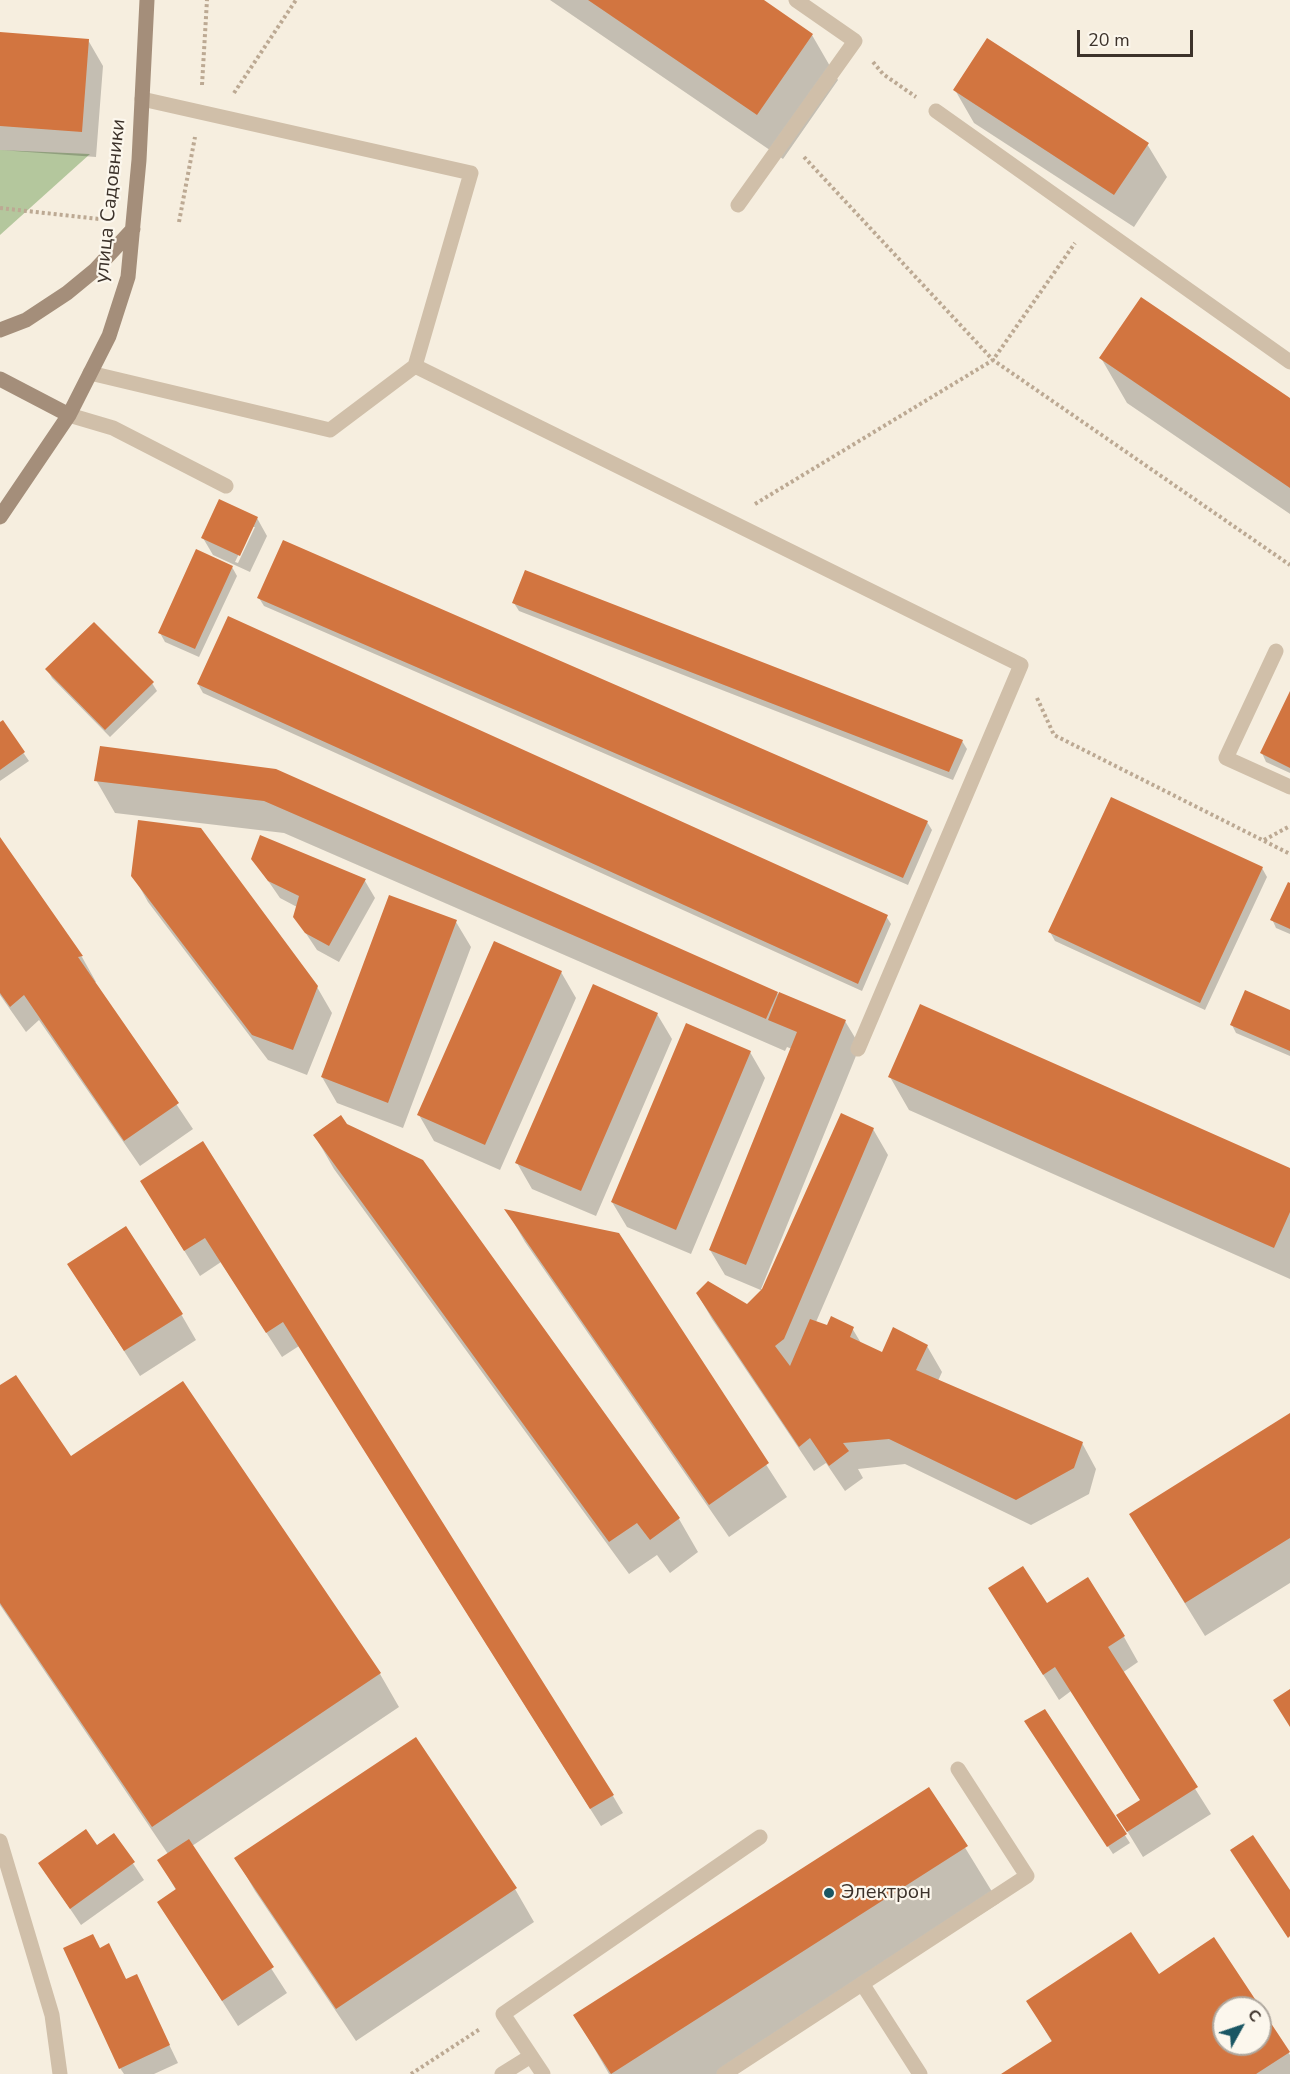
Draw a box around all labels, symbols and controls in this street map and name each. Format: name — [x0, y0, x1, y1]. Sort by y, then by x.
scale bar — [1080, 18, 1196, 56]
text: 20 m — [1088, 28, 1130, 52]
street label: улица Садовники — [90, 118, 132, 284]
place label: Электрон — [841, 1881, 931, 1905]
marker: Электрон — [822, 1886, 836, 1900]
north arrow — [1212, 1996, 1272, 2056]
text: С — [1242, 2004, 1266, 2027]

